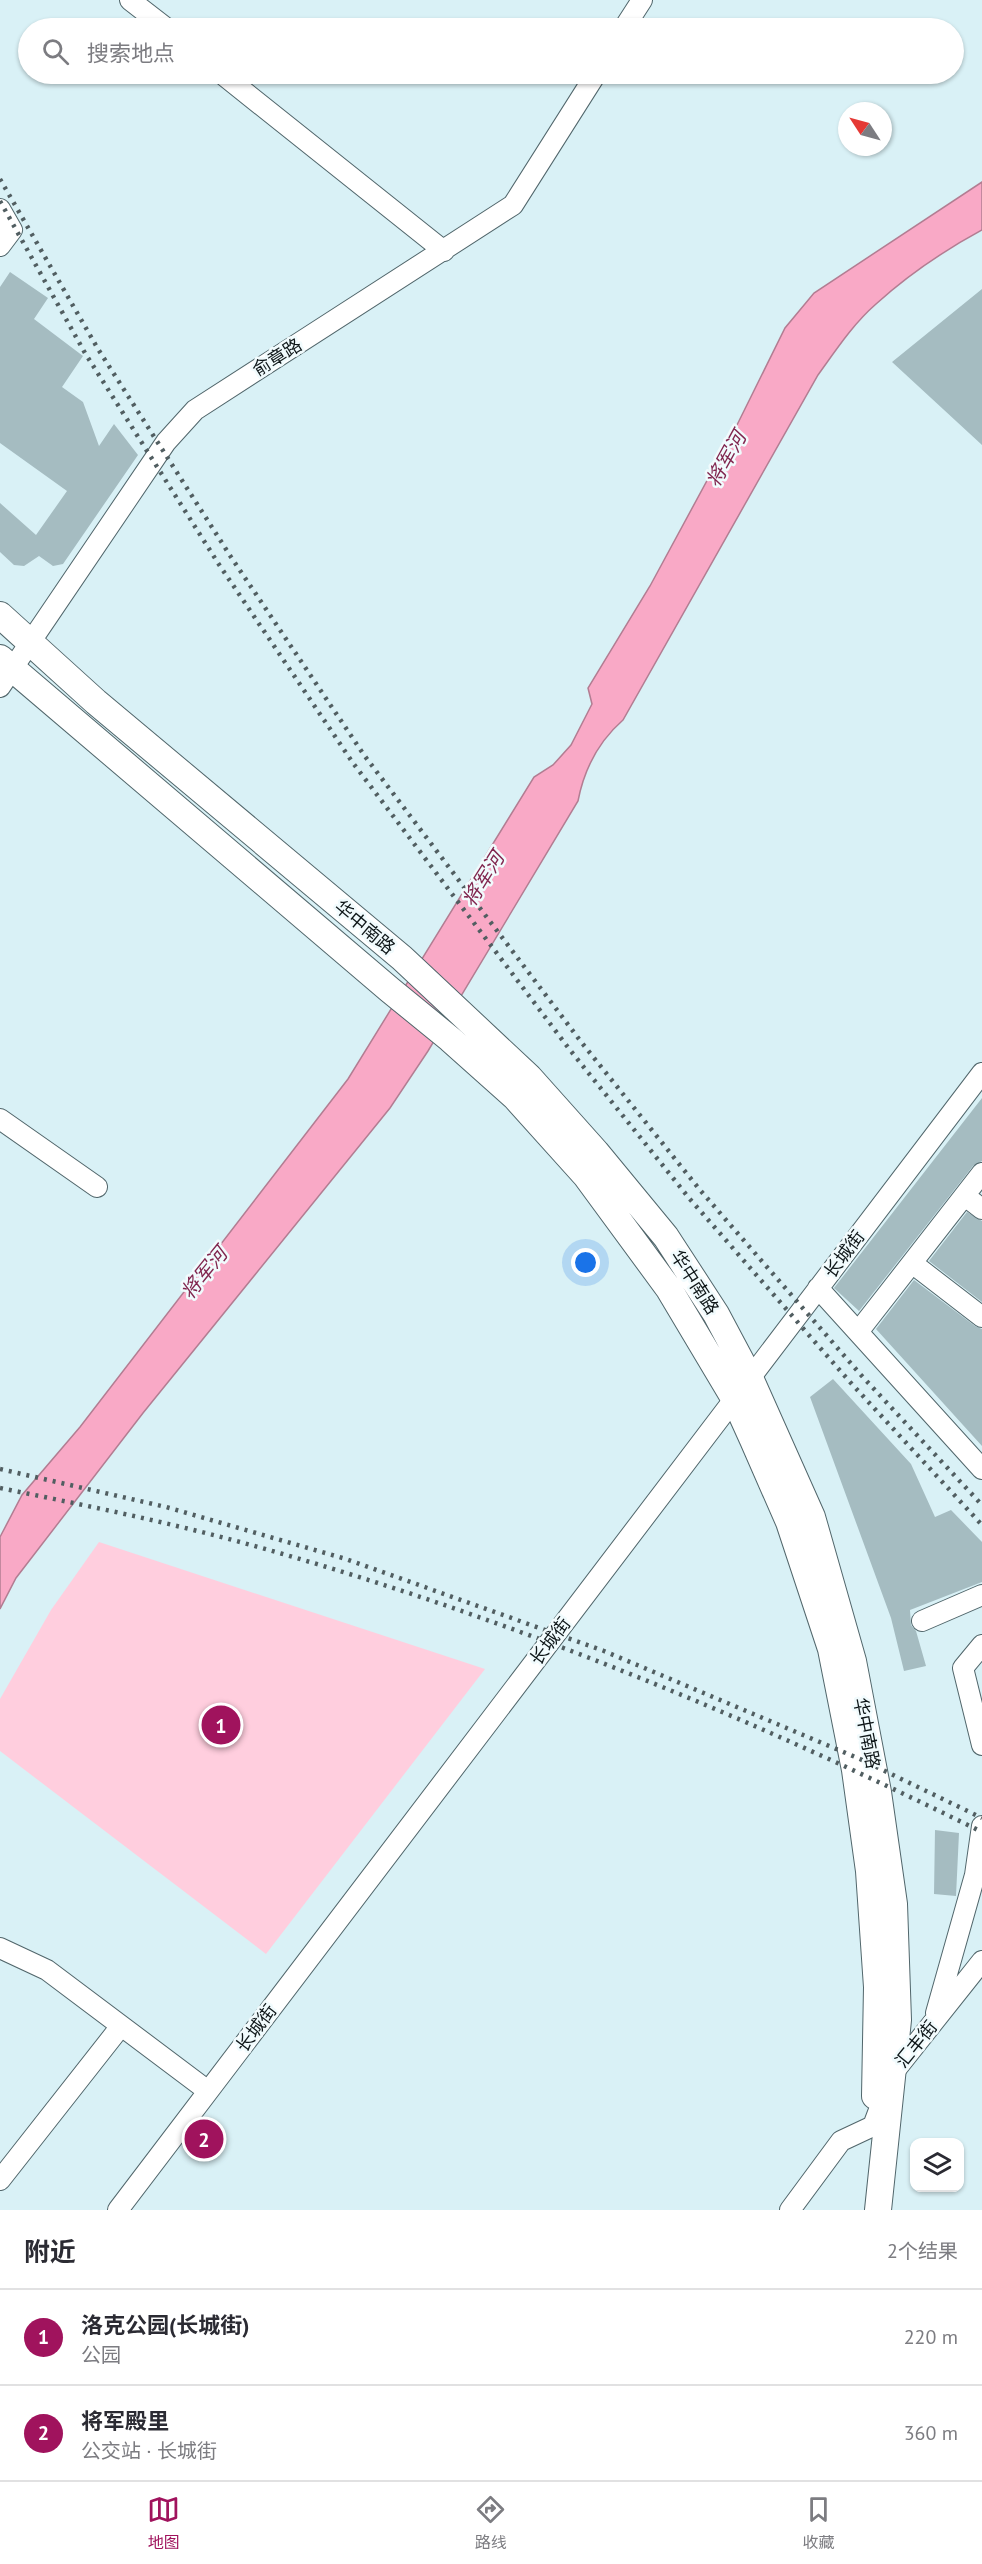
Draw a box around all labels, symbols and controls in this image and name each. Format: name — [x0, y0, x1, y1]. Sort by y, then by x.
search box — [18, 18, 964, 84]
icon: search — [39, 35, 72, 68]
text: 搜索地点 — [87, 39, 175, 67]
north arrow — [838, 102, 892, 156]
street label: 俞章路 — [248, 333, 306, 381]
water label: 将军河 — [700, 423, 754, 492]
water label: 将军河 — [456, 843, 512, 911]
street label: 华中南路 — [330, 895, 400, 959]
street label: 长城街 — [819, 1226, 869, 1282]
water label: 将军河 — [175, 1238, 235, 1304]
street label: 华中南路 — [666, 1246, 724, 1318]
your location — [571, 1248, 600, 1277]
street label: 长城街 — [525, 1613, 575, 1669]
street label: 华中南路 — [849, 1695, 885, 1771]
pin: 1 — [202, 1702, 240, 1748]
street label: 长城街 — [231, 2000, 281, 2056]
street label: 汇丰街 — [890, 2016, 942, 2072]
pin: 2 — [184, 2116, 224, 2162]
map controls — [910, 2138, 964, 2192]
button: layers — [910, 2138, 964, 2192]
text: 附近 — [24, 2235, 76, 2268]
text: 2个结果 — [887, 2238, 958, 2264]
text: 洛克公园(长城街) — [81, 2311, 249, 2339]
text: 1 — [38, 2324, 49, 2350]
text: 220 m — [904, 2324, 958, 2350]
text: 公园 — [81, 2342, 121, 2368]
text: 将军殿里 — [81, 2407, 169, 2435]
text: 2 — [38, 2420, 49, 2446]
text: 360 m — [904, 2420, 958, 2446]
text: 公交站 · 长城街 — [81, 2438, 217, 2464]
tab: 地图 — [147, 2493, 180, 2553]
tab: 路线 — [474, 2493, 507, 2553]
tab: 收藏 — [802, 2493, 835, 2553]

